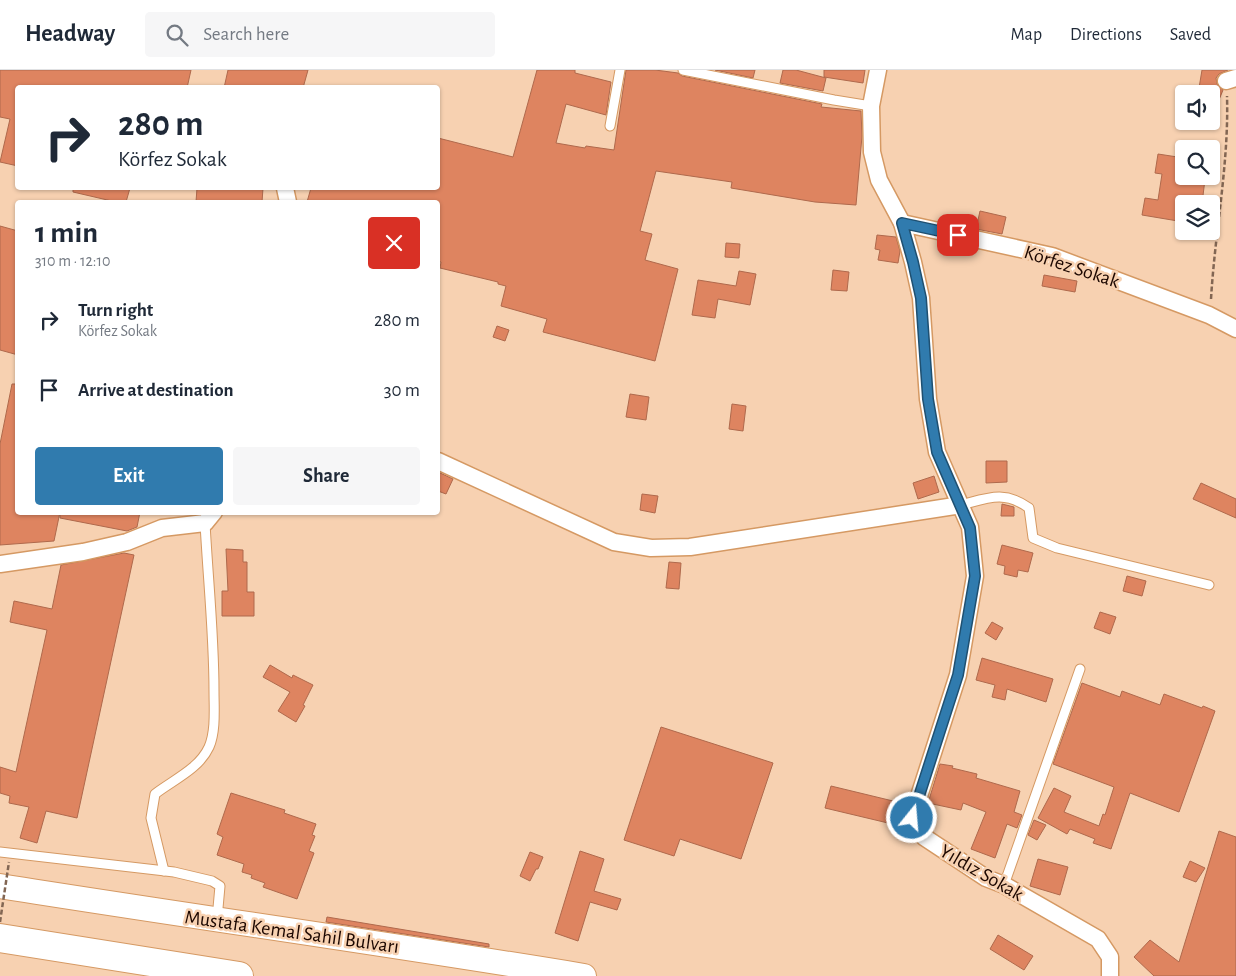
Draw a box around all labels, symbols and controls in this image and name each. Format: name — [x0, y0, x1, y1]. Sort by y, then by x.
search box — [145, 12, 495, 57]
icon: search — [163, 21, 191, 49]
text: Headway — [25, 22, 115, 46]
text: Search here — [203, 25, 289, 44]
text: Map — [1011, 26, 1042, 44]
text: Directions — [1070, 26, 1142, 44]
text: Saved — [1170, 26, 1211, 44]
map controls — [1175, 85, 1220, 240]
button: sound — [1175, 85, 1220, 130]
icon: right — [35, 105, 100, 170]
text: 280 m — [118, 107, 204, 142]
button: search — [1175, 140, 1220, 185]
text: Körfez Sokak — [118, 148, 227, 170]
button: layers — [1175, 195, 1220, 240]
pin — [937, 214, 979, 256]
button: close — [368, 217, 420, 269]
text: 1 min — [35, 218, 98, 248]
icon: arrive — [944, 221, 972, 249]
street label: Körfez Sokak — [1022, 242, 1122, 292]
text: 310 m · 12:10 — [35, 253, 110, 269]
text: Turn right — [78, 301, 153, 320]
icon: right — [35, 306, 63, 334]
text: 280 m — [374, 311, 420, 330]
text: Körfez Sokak — [78, 323, 157, 339]
icon: arrive — [35, 376, 63, 404]
text: Arrive at destination — [78, 381, 234, 400]
text: 30 m — [384, 381, 420, 400]
button: Exit — [35, 447, 223, 505]
button: Share — [233, 447, 420, 505]
position arrow — [885, 791, 937, 843]
street label: Yıldız Sokak — [936, 841, 1027, 905]
street label: Mustafa Kemal Sahil Bulvarı — [183, 907, 400, 957]

